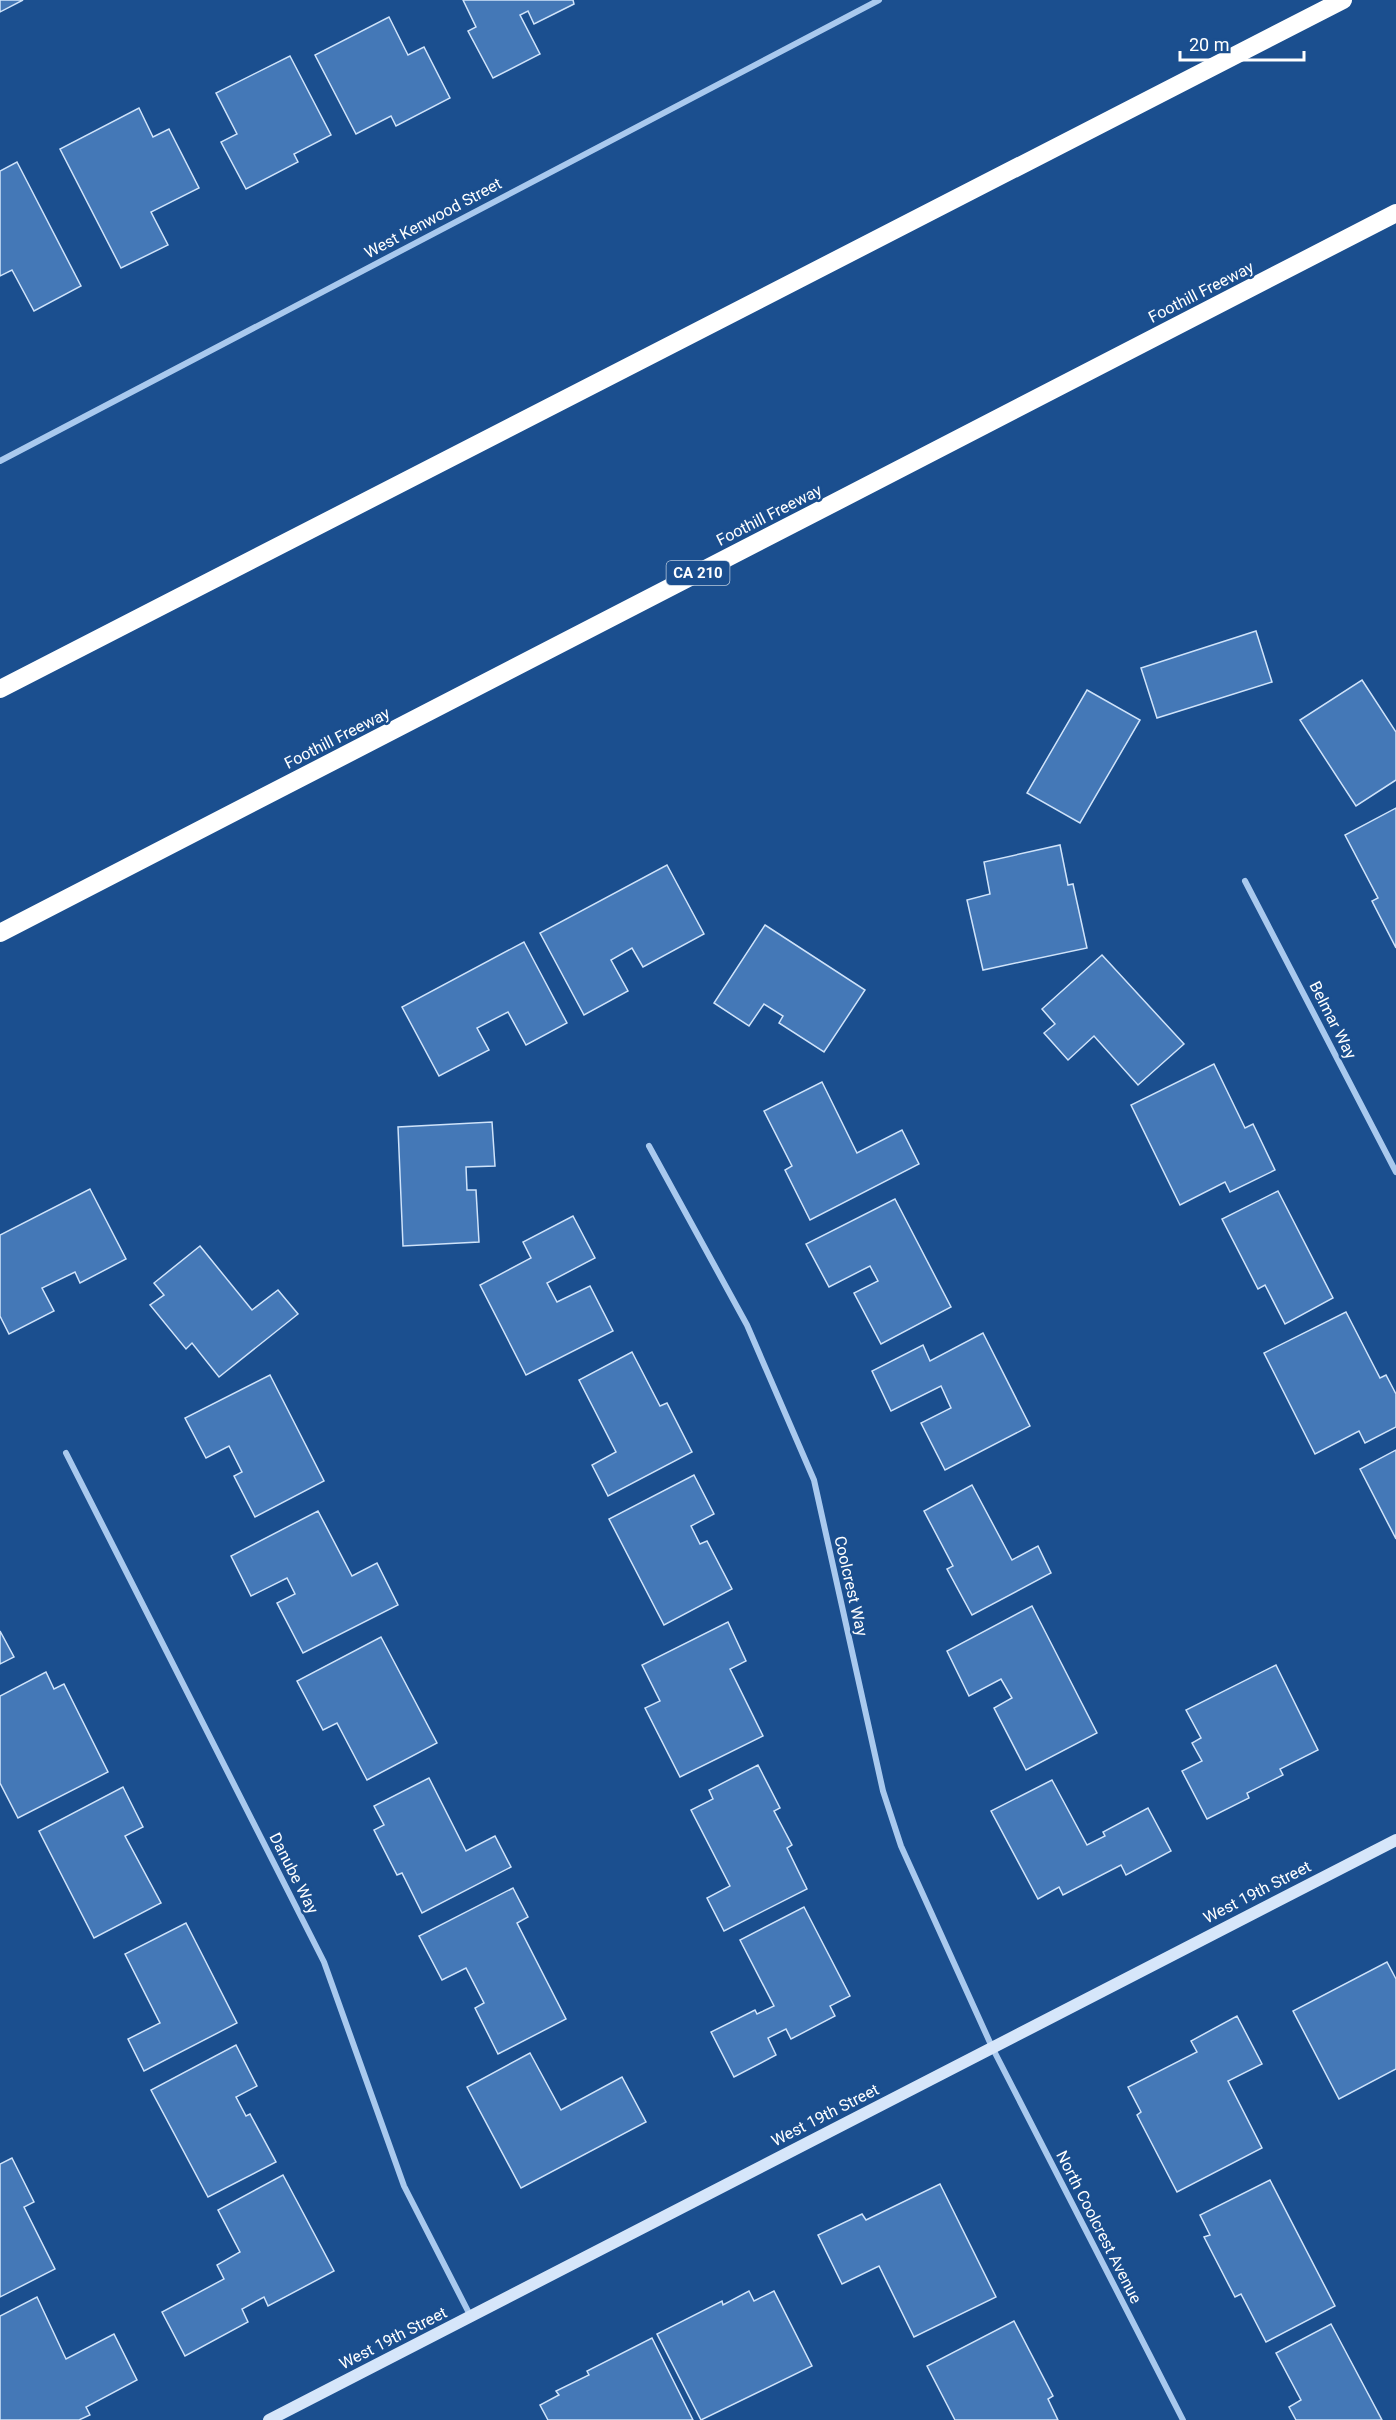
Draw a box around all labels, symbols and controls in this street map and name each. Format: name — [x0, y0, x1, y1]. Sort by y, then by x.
scale bar — [1180, 24, 1304, 62]
text: 20 m — [1189, 34, 1229, 55]
street label: West Kenwood Street — [361, 174, 505, 262]
street label: Foothill Freeway — [1145, 257, 1257, 327]
street label: Foothill Freeway — [713, 480, 825, 550]
road number: CA 210 — [666, 561, 730, 585]
street label: Foothill Freeway — [281, 703, 393, 773]
street label: Belmar Way — [1305, 978, 1361, 1062]
street label: Coolcrest Way — [830, 1534, 872, 1638]
street label: Danube Way — [265, 1829, 323, 1917]
street label: West 19th Street — [1200, 1857, 1314, 1927]
street label: West 19th Street — [768, 2080, 882, 2150]
street label: North Coolcrest Avenue — [1052, 2147, 1146, 2307]
street label: West 19th Street — [336, 2303, 450, 2373]

